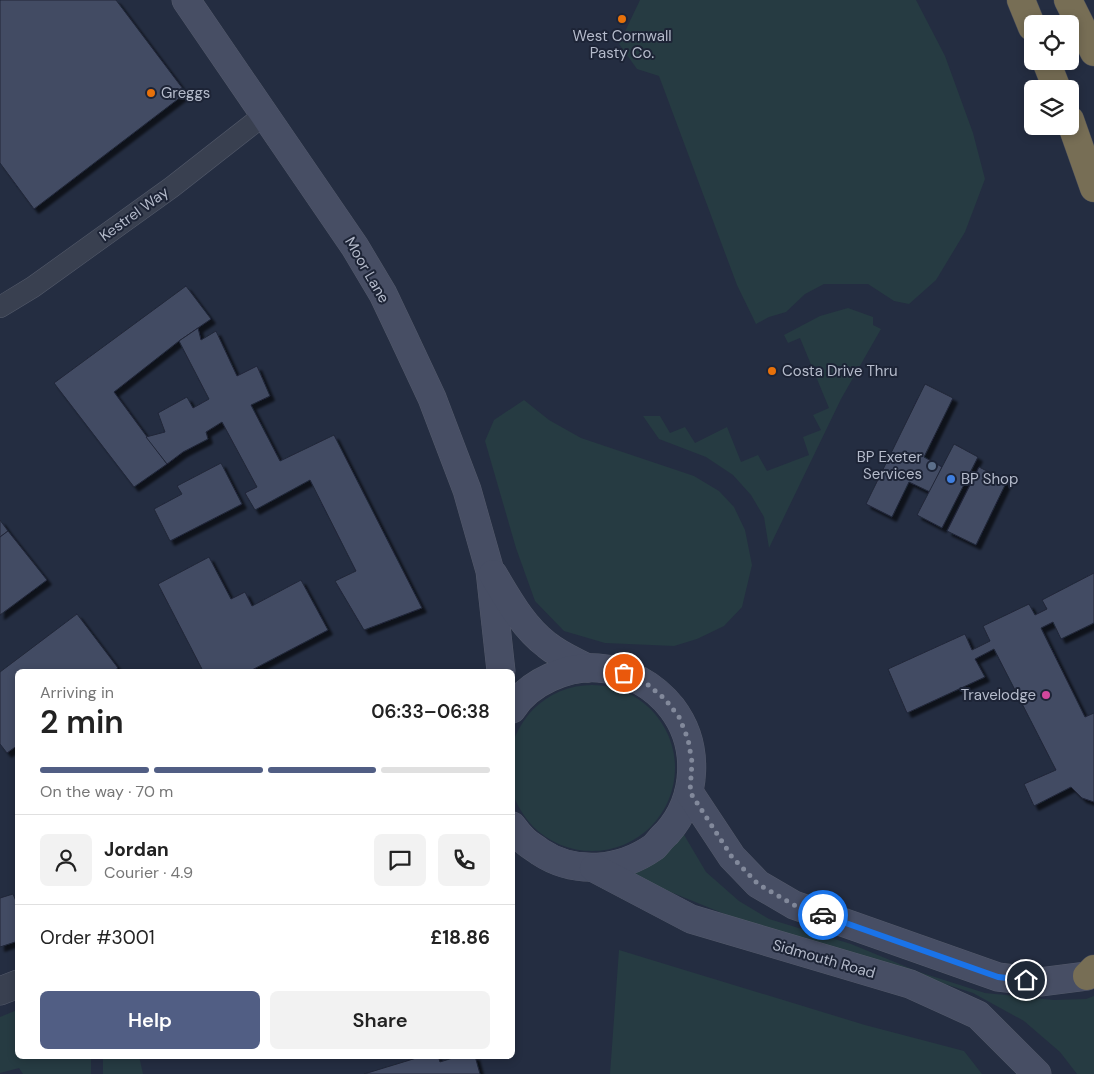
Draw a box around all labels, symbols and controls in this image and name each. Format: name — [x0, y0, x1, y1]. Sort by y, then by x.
marker: West Cornwall Pasty Co. — [616, 13, 628, 25]
map controls — [1024, 15, 1079, 135]
button: locate — [1024, 15, 1079, 70]
place label: West Cornwall Pasty Co. — [572, 26, 672, 63]
button: layers — [1024, 80, 1079, 135]
place label: Greggs — [161, 83, 210, 103]
marker: Greggs — [145, 87, 157, 99]
street label: Kestrel Way — [95, 182, 173, 246]
street label: Moor Lane — [340, 233, 394, 307]
place label: Costa Drive Thru — [782, 361, 898, 381]
marker: Costa Drive Thru — [766, 365, 778, 377]
place label: BP Exeter Services — [857, 447, 922, 484]
marker: BP Exeter Services — [926, 460, 938, 472]
place label: BP Shop — [961, 469, 1018, 489]
marker: BP Shop — [945, 473, 957, 485]
pin — [603, 652, 645, 694]
icon: bag — [610, 659, 638, 687]
text: Arriving in — [40, 682, 114, 703]
place label: Travelodge — [961, 685, 1036, 705]
marker: Travelodge — [1040, 689, 1052, 701]
text: 06:33–06:38 — [371, 699, 490, 724]
text: 2 min — [40, 701, 124, 743]
text: On the way · 70 m — [40, 781, 173, 802]
button: person — [40, 834, 92, 886]
button: chat — [374, 834, 426, 886]
button: phone — [438, 834, 490, 886]
text: Jordan — [104, 837, 169, 862]
text: Courier · 4.9 — [104, 862, 193, 883]
courier — [798, 890, 848, 940]
icon: car — [809, 901, 837, 929]
text: Order #3001 — [40, 925, 155, 950]
text: £18.86 — [430, 925, 490, 950]
street label: Sidmouth Road — [770, 935, 878, 983]
pin — [1005, 959, 1047, 1001]
icon: home — [1012, 966, 1040, 994]
button: Help — [40, 991, 260, 1049]
button: Share — [270, 991, 490, 1049]

